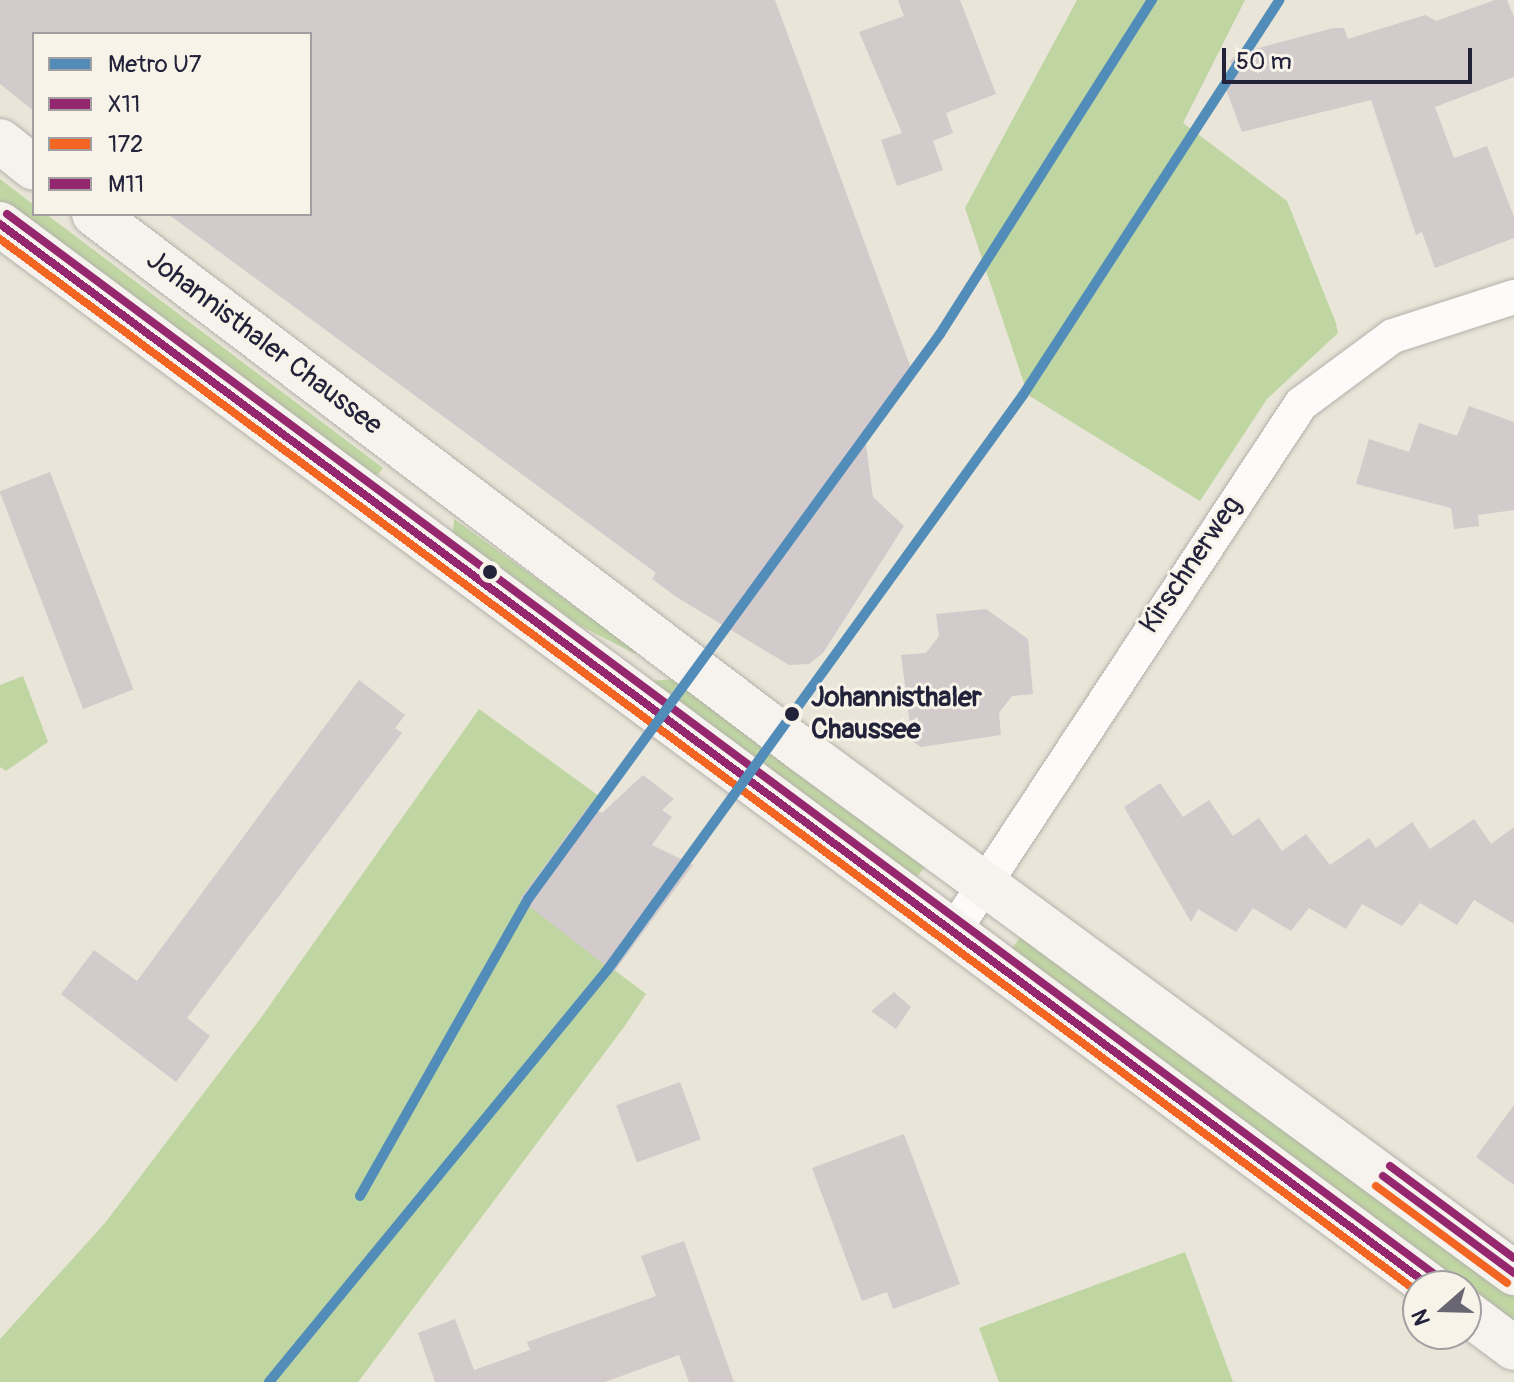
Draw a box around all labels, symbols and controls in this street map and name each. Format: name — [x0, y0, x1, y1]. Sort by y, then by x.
legend — [32, 32, 312, 216]
scale bar — [1226, 32, 1476, 82]
text: 50 m — [1236, 47, 1292, 76]
text: Metro U7 — [108, 50, 202, 79]
text: X11 — [108, 90, 140, 119]
text: 172 — [108, 130, 144, 159]
text: M11 — [108, 170, 144, 199]
street label: Johannisthaler Chaussee — [139, 243, 389, 443]
street label: Kirschnerweg — [1133, 490, 1249, 640]
unlabelled marker — [482, 564, 498, 580]
place label: Johannisthaler Chaussee — [811, 681, 982, 747]
marker: Johannisthaler Chaussee — [780, 702, 804, 726]
north arrow — [1402, 1270, 1482, 1350]
text: N — [1406, 1306, 1437, 1329]

